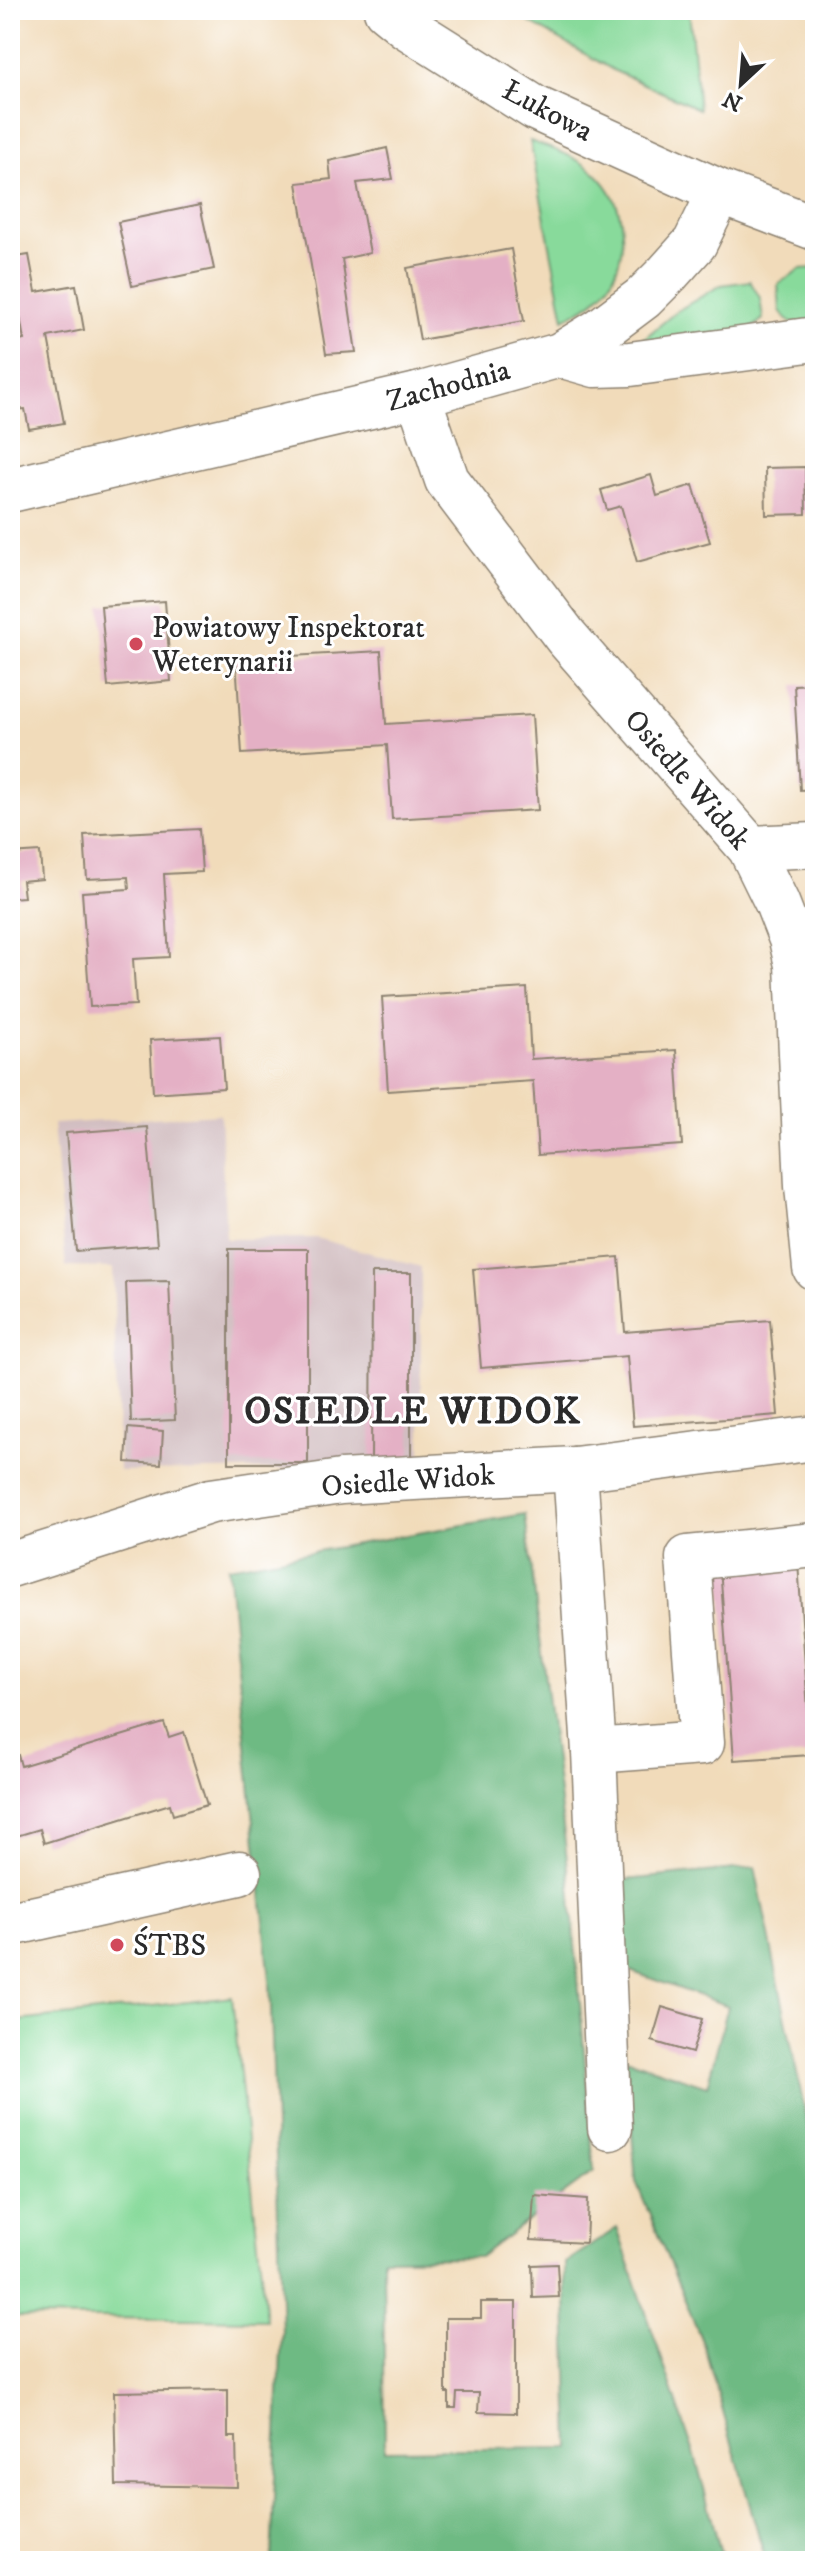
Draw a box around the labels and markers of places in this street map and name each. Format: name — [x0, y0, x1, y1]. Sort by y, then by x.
place label: Powiatowy Inspektorat Weterynarii — [151, 610, 425, 681]
marker: Powiatowy Inspektorat Weterynarii — [127, 635, 145, 653]
place label: ŚTBS — [133, 1926, 206, 1965]
marker: ŚTBS — [108, 1936, 126, 1954]

